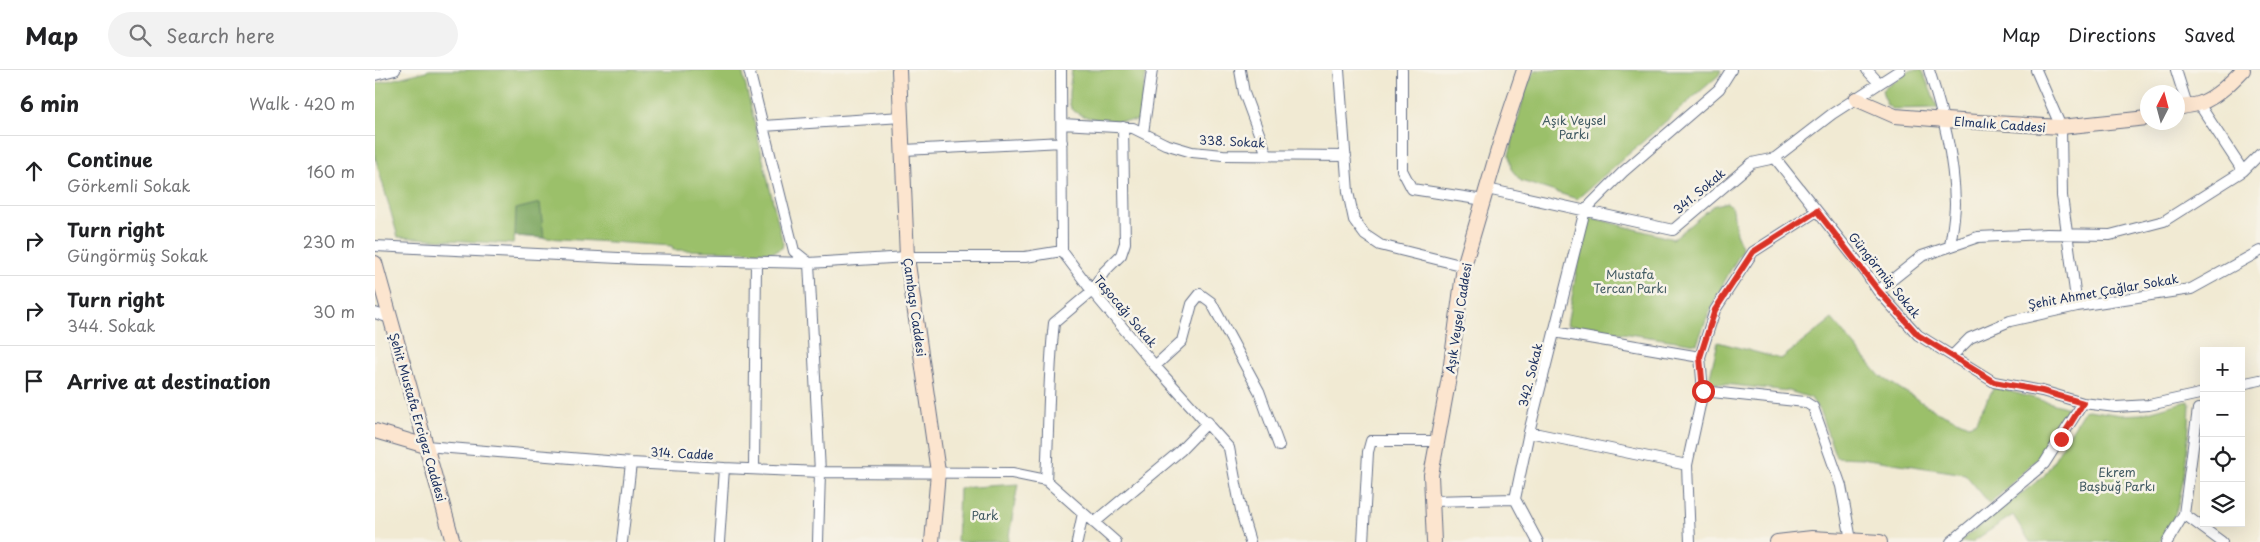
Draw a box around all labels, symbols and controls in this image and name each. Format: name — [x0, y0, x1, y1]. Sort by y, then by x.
search box — [108, 12, 458, 57]
text: Map — [25, 17, 78, 53]
icon: search — [126, 21, 154, 49]
text: Search here — [166, 21, 275, 49]
text: Map — [2002, 21, 2040, 48]
text: Directions — [2068, 21, 2156, 48]
text: Saved — [2184, 21, 2235, 48]
north arrow — [2140, 85, 2185, 130]
text: 6 min — [20, 87, 79, 119]
text: Walk · 420 m — [249, 91, 355, 115]
park label: Aşık Veysel Parkı — [1542, 111, 1606, 143]
street label: Elmalık Caddesi — [1954, 112, 2046, 136]
street label: 338. Sokak — [1198, 130, 1266, 152]
text: Continue — [67, 145, 153, 173]
icon: ahead — [20, 157, 48, 185]
text: 160 m — [307, 159, 355, 183]
street label: 341. Sokak — [1669, 164, 1729, 218]
text: Görkemli Sokak — [67, 173, 191, 197]
text: Turn right — [67, 215, 165, 243]
icon: right — [20, 227, 48, 255]
street label: Güngörmüş Sokak — [1845, 228, 1925, 322]
text: 230 m — [303, 229, 355, 253]
text: Güngörmüş Sokak — [67, 243, 208, 267]
street label: Çambaşı Caddesi — [899, 256, 931, 358]
street label: Aşık Veysel Caddesi — [1440, 261, 1476, 375]
park label: Mustafa Tercan Parkı — [1593, 265, 1667, 297]
street label: Şehit Ahmet Çağlar Sokak — [2026, 269, 2180, 313]
street label: Taşocağı Sokak — [1090, 271, 1162, 351]
text: Turn right — [67, 285, 165, 313]
icon: right — [20, 297, 48, 325]
text: 30 m — [313, 299, 355, 323]
text: 344. Sokak — [67, 313, 156, 337]
street label: Şehit Mustafa Ercigez Caddesi — [385, 330, 451, 504]
street label: 342. Sokak — [1513, 341, 1547, 409]
map controls — [2200, 347, 2245, 527]
button: + — [2200, 347, 2245, 392]
icon: arrive — [20, 367, 48, 395]
text: Arrive at destination — [67, 367, 271, 395]
route start — [1692, 380, 1715, 403]
button: − — [2200, 392, 2245, 437]
route end — [2050, 428, 2073, 451]
button: locate — [2200, 437, 2245, 482]
street label: 314. Cadde — [650, 442, 714, 464]
park label: Ekrem Başbuğ Parkı — [2079, 463, 2155, 495]
button: layers — [2200, 482, 2245, 527]
park label: Park — [972, 506, 998, 524]

